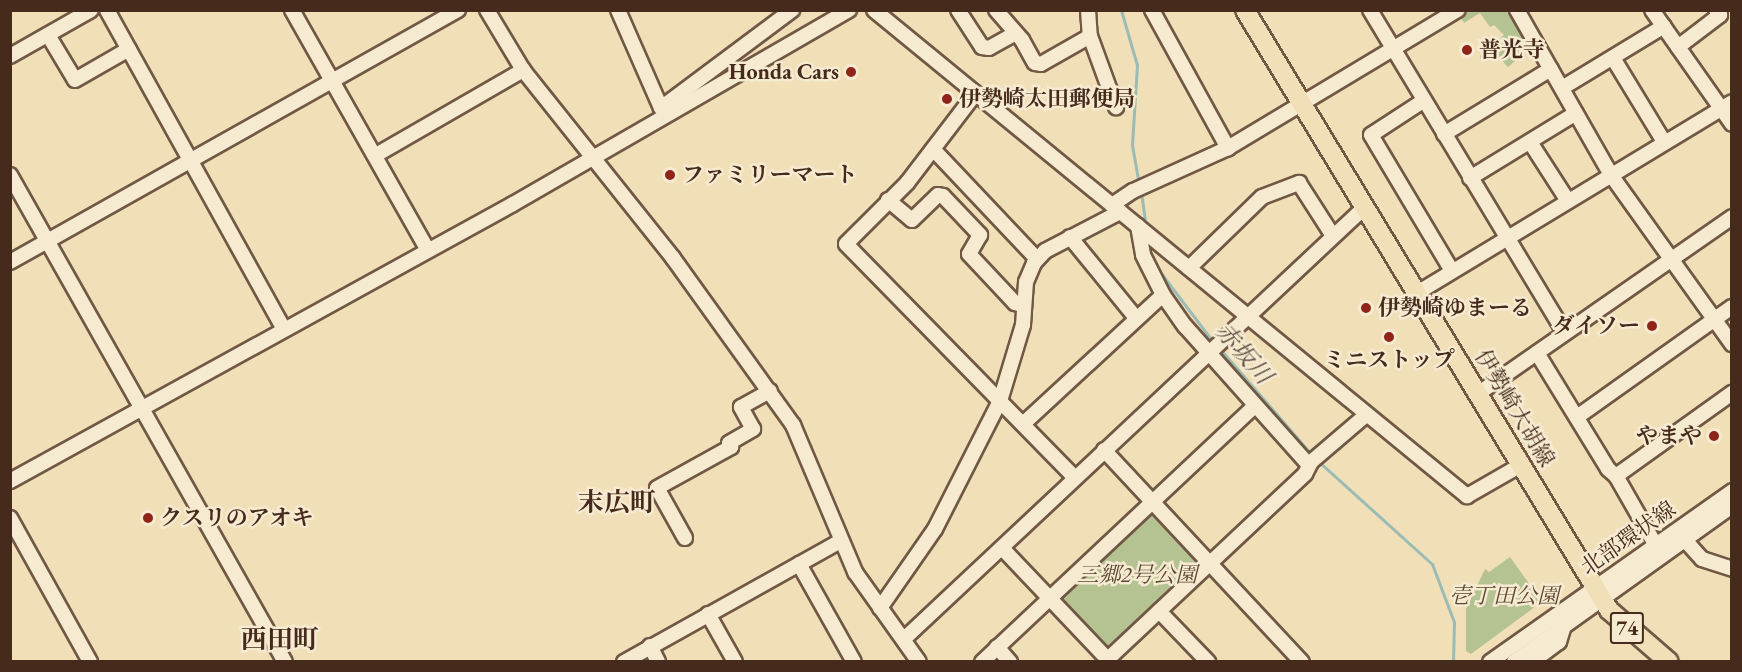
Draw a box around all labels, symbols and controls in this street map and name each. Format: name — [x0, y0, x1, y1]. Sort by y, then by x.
place label: 普光寺 — [1479, 37, 1545, 63]
marker: 普光寺 — [1460, 43, 1474, 57]
place label: Honda Cars — [729, 59, 839, 85]
marker: Honda Cars — [844, 65, 858, 79]
place label: 伊勢崎太田郵便局 — [959, 86, 1135, 112]
marker: 伊勢崎太田郵便局 — [940, 92, 954, 106]
place label: ファミリーマート — [682, 162, 858, 188]
marker: ファミリーマート — [663, 168, 677, 182]
place label: 伊勢崎ゆまーる — [1378, 295, 1532, 321]
marker: 伊勢崎ゆまーる — [1359, 301, 1373, 315]
place label: ダイソー — [1552, 313, 1640, 339]
water label: 赤坂川 — [1210, 316, 1278, 390]
marker: ダイソー — [1645, 319, 1659, 333]
marker: ミニストップ — [1382, 330, 1396, 344]
street label: 伊勢崎大胡線 — [1470, 345, 1560, 471]
place label: ミニストップ — [1323, 347, 1455, 373]
place label: やまや — [1636, 423, 1702, 449]
marker: やまや — [1707, 429, 1721, 443]
district label: 末広町 — [578, 487, 656, 519]
street label: 北部環状線 — [1575, 496, 1681, 580]
place label: クスリのアオキ — [160, 505, 314, 531]
marker: クスリのアオキ — [141, 511, 155, 525]
park label: 三郷2号公園 — [1077, 562, 1197, 588]
park label: 壱丁田公園 — [1449, 583, 1559, 609]
road number: 74 — [1609, 610, 1645, 646]
district label: 西田町 — [241, 624, 319, 656]

